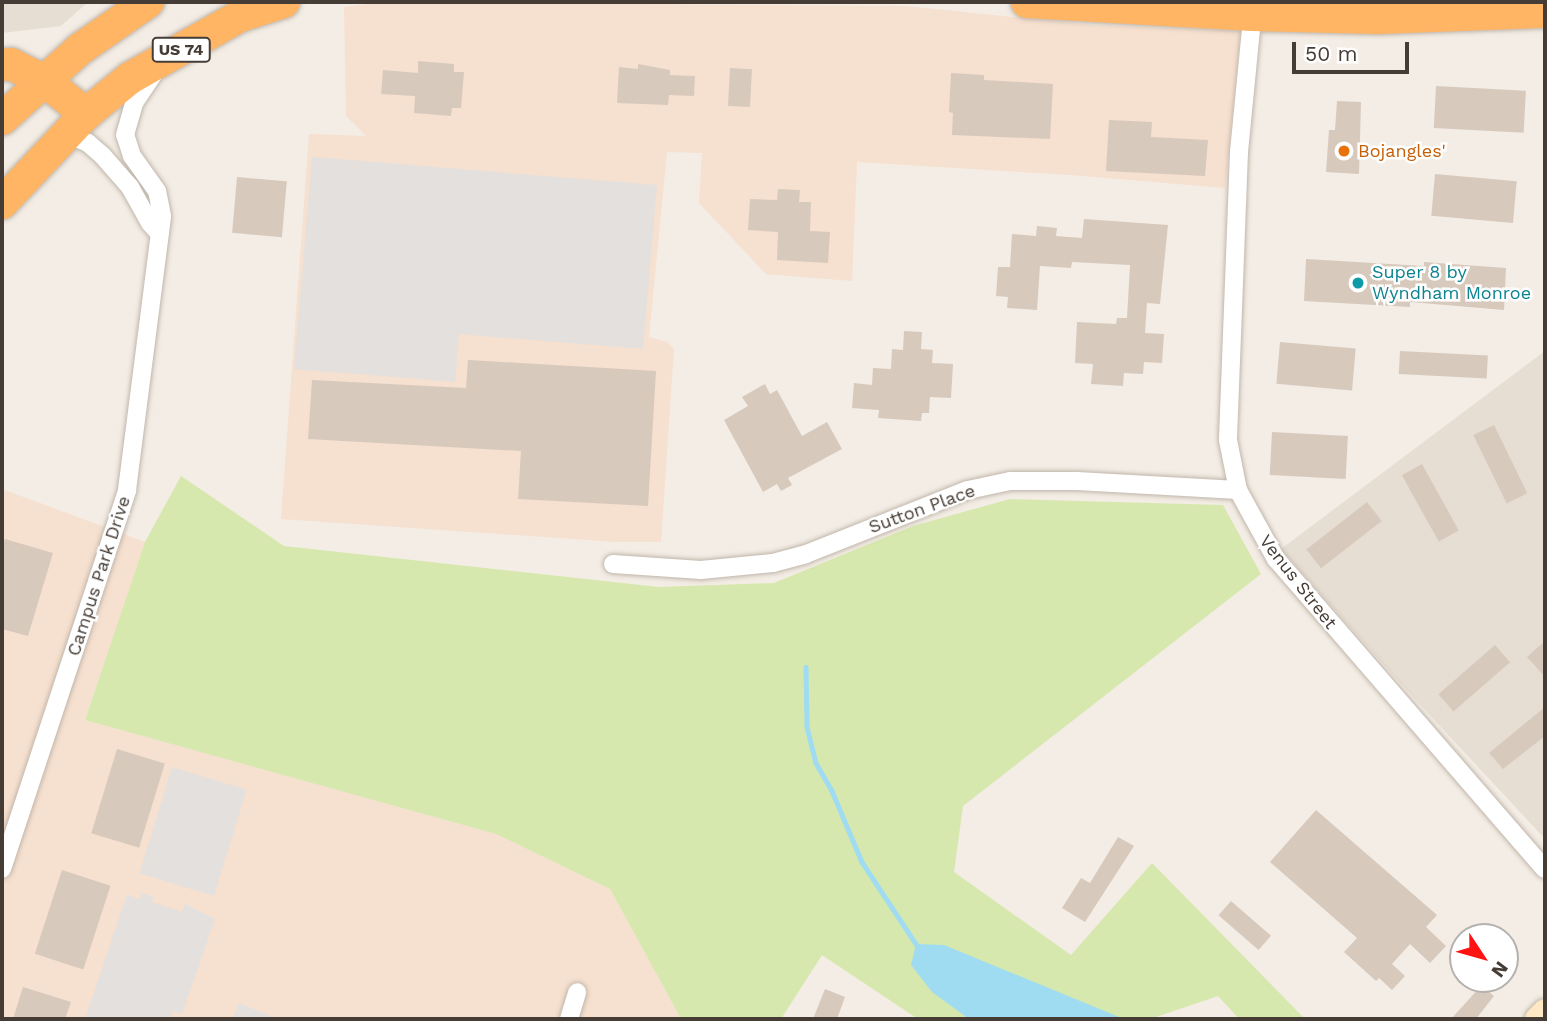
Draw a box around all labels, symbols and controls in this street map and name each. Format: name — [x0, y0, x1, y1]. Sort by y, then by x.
scale bar — [1295, 28, 1412, 72]
road number: US 74 — [151, 38, 211, 62]
text: 50 m — [1305, 41, 1357, 66]
place label: Bojangles' — [1358, 140, 1446, 162]
marker: Bojangles' — [1336, 143, 1352, 159]
place label: Super 8 by Wyndham Monroe — [1372, 262, 1531, 304]
marker: Super 8 by Wyndham Monroe — [1350, 275, 1366, 291]
street label: Sutton Place — [866, 480, 978, 538]
street label: Campus Park Drive — [63, 493, 135, 659]
street label: Venus Street — [1255, 531, 1341, 633]
north arrow — [1449, 923, 1519, 993]
text: N — [1486, 957, 1513, 982]

